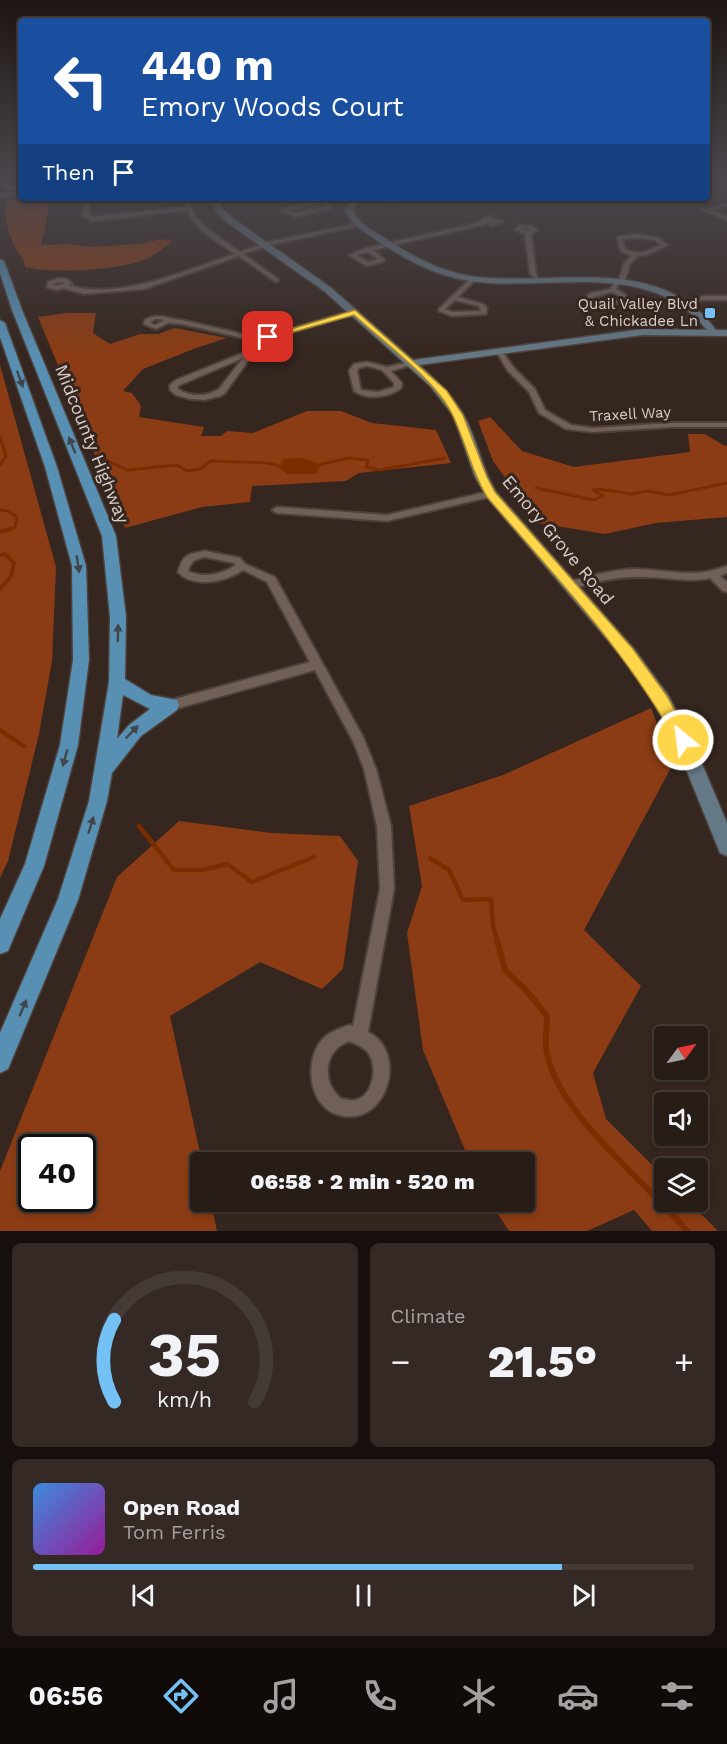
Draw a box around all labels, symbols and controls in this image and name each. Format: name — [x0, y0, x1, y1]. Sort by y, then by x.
text: 440 m — [141, 41, 274, 90]
icon: left — [42, 42, 120, 120]
text: Emory Woods Court — [141, 91, 404, 123]
icon: arrive — [107, 156, 140, 189]
text: Then — [42, 160, 95, 185]
place label: Quail Valley Blvd & Chickadee Ln — [578, 295, 698, 330]
marker: Quail Valley Blvd & Chickadee Ln — [703, 306, 717, 320]
pin — [242, 311, 293, 362]
icon: arrive — [251, 320, 284, 353]
street label: Midcounty Highway — [51, 361, 134, 527]
one-way arrow — [15, 370, 25, 388]
street label: Traxell Way — [589, 403, 672, 425]
one-way arrow — [67, 436, 77, 454]
street label: Emory Grove Road — [498, 471, 619, 609]
one-way arrow — [73, 555, 82, 574]
one-way arrow — [113, 623, 123, 642]
position arrow — [651, 708, 715, 772]
one-way arrow — [125, 725, 138, 740]
one-way arrow — [60, 749, 69, 767]
one-way arrow — [87, 816, 96, 834]
one-way arrow — [18, 998, 28, 1016]
north arrow — [654, 1026, 708, 1080]
map controls — [654, 1026, 708, 1212]
button: sound — [654, 1092, 708, 1146]
speed limit sign: 40 — [18, 1134, 96, 1212]
button: layers — [654, 1158, 708, 1212]
text: 06:58 · 2 min · 520 m — [250, 1169, 475, 1194]
text: Climate — [391, 1304, 466, 1328]
text: 35 — [148, 1318, 221, 1391]
text: 21.5° — [487, 1335, 597, 1388]
text: − — [391, 1342, 410, 1381]
text: + — [674, 1342, 694, 1381]
text: km/h — [157, 1387, 212, 1412]
text: Open Road — [123, 1495, 240, 1520]
text: Tom Ferris — [123, 1520, 226, 1544]
icon: previous — [127, 1579, 160, 1612]
icon: pause — [347, 1579, 380, 1612]
icon: next — [567, 1579, 600, 1612]
icon: directions — [160, 1675, 202, 1717]
icon: music — [260, 1675, 302, 1717]
icon: phone — [359, 1675, 401, 1717]
icon: climate — [458, 1675, 500, 1717]
icon: car — [557, 1675, 599, 1717]
icon: filters — [656, 1675, 698, 1717]
text: 06:56 — [29, 1680, 103, 1712]

